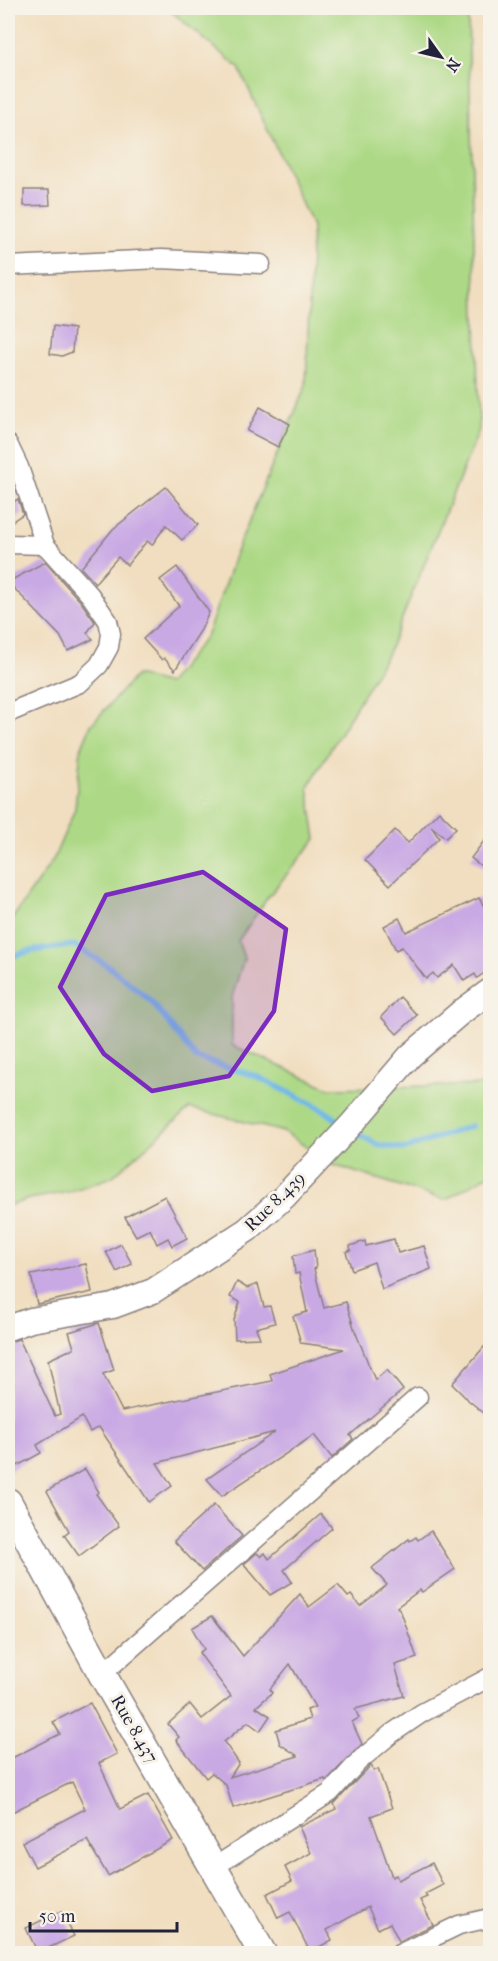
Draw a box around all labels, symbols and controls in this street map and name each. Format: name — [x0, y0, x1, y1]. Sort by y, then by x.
north arrow — [411, 27, 471, 87]
text: N — [441, 55, 464, 76]
street label: Rue 8.439 — [240, 1168, 310, 1236]
street label: Rue 8.437 — [106, 1691, 162, 1767]
scale bar — [30, 1895, 177, 1933]
text: 50 m — [39, 1906, 76, 1927]

